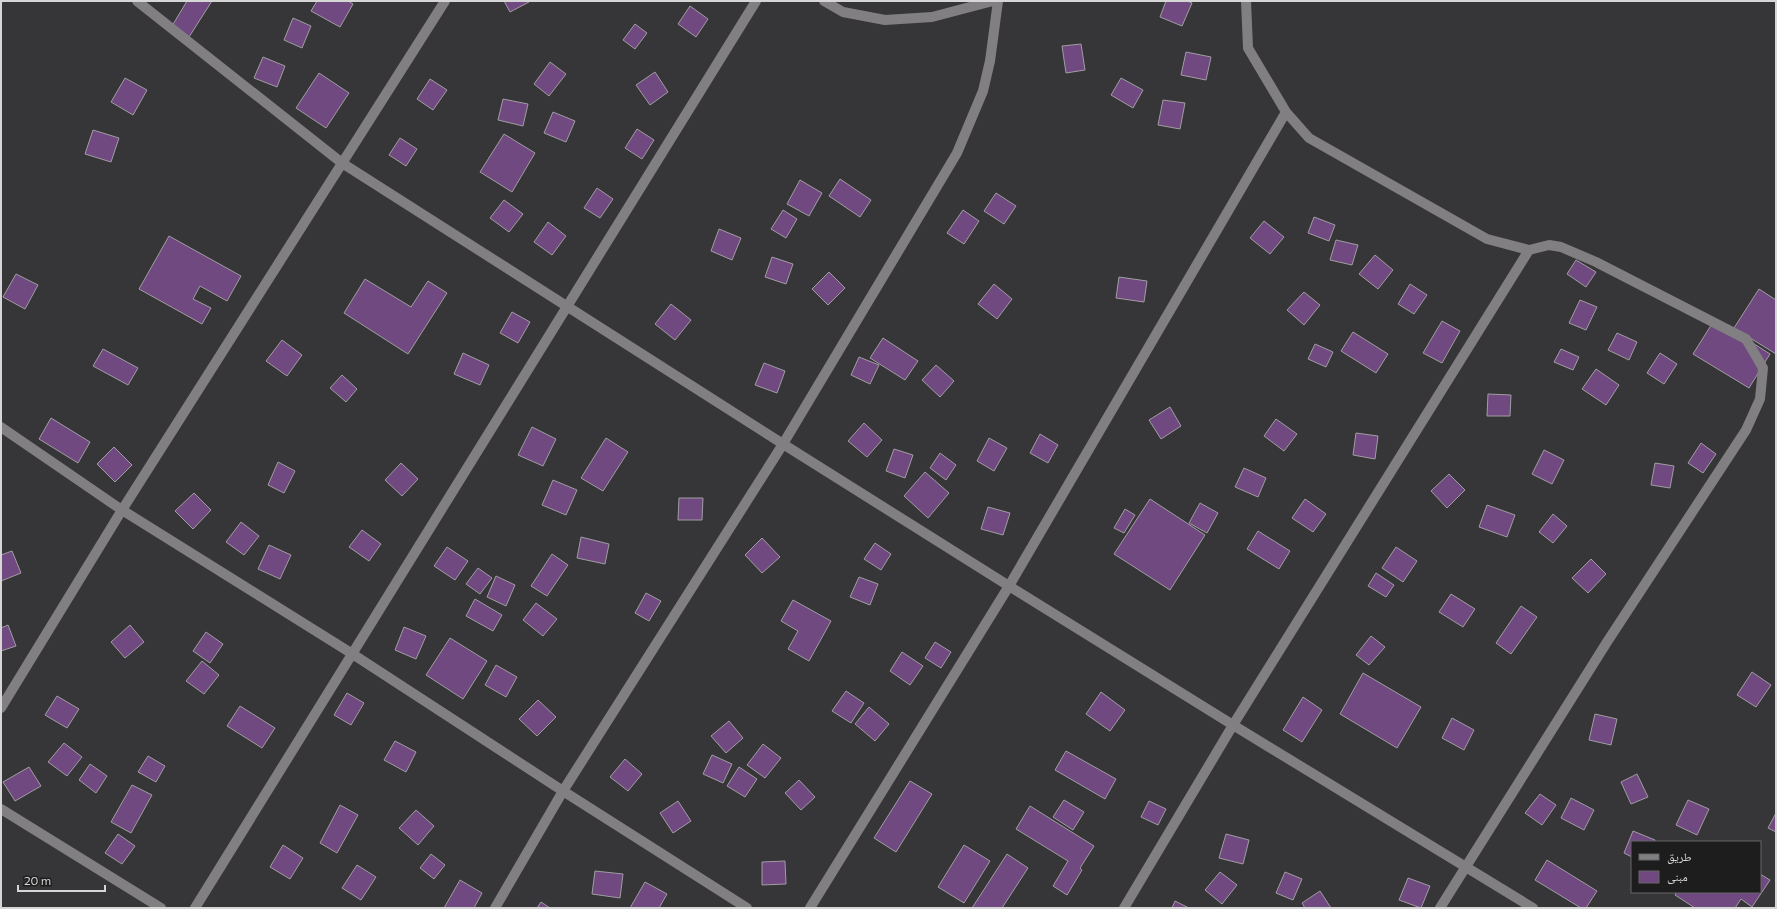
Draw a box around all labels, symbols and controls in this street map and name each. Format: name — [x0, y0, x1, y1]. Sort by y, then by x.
legend — [1631, 841, 1761, 893]
text: طريق — [1667, 849, 1692, 864]
scale bar — [18, 867, 105, 893]
text: مبنى — [1667, 869, 1688, 884]
text: 20 m — [24, 873, 51, 887]

